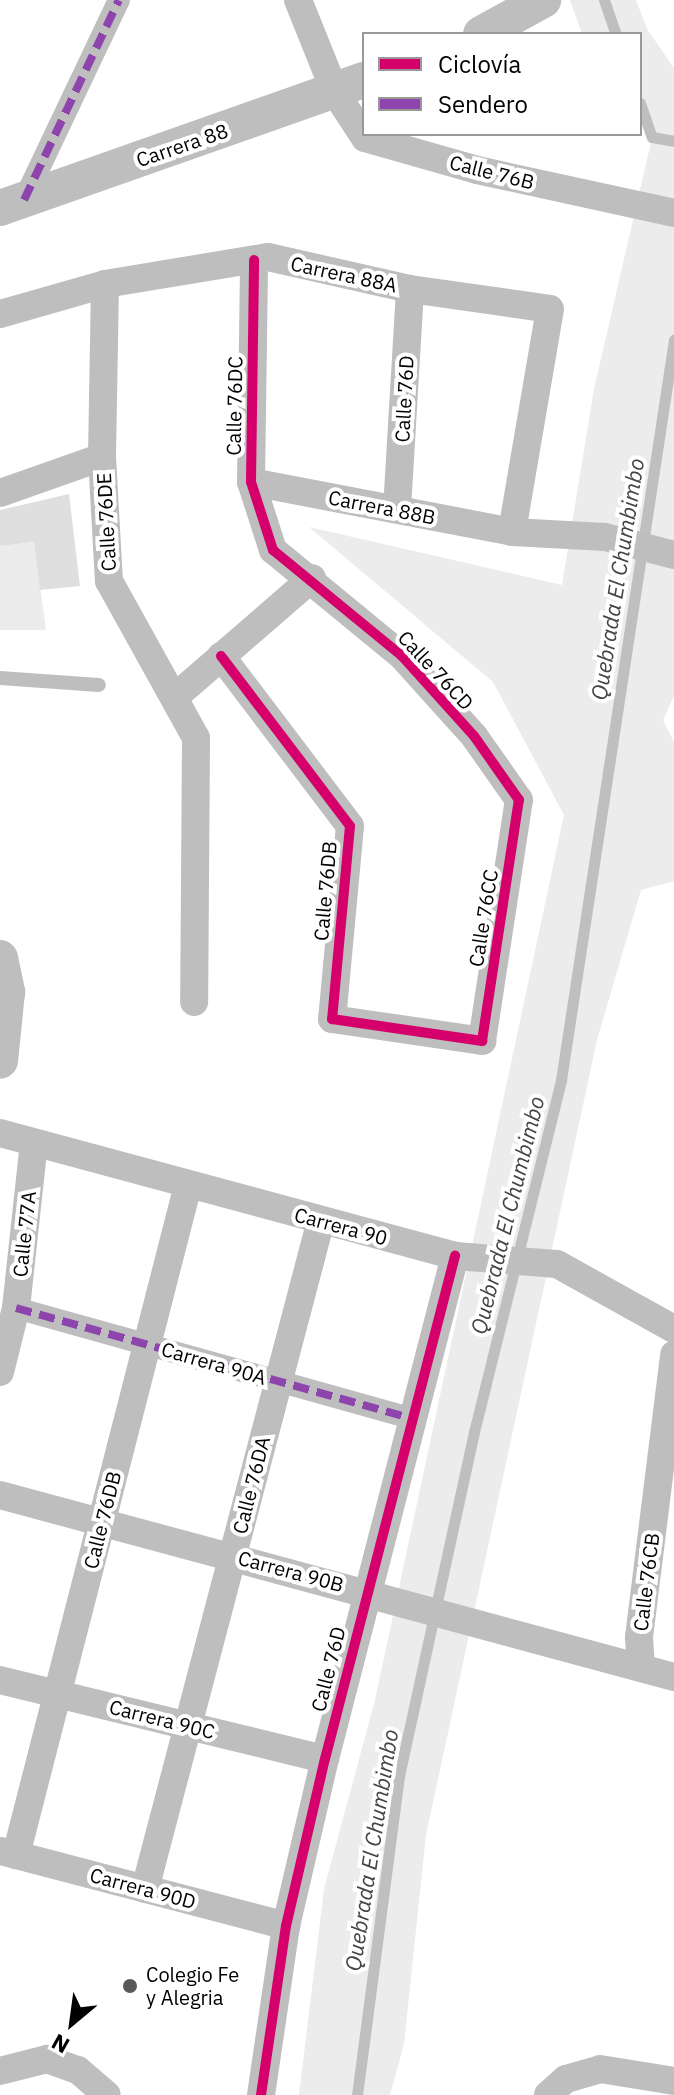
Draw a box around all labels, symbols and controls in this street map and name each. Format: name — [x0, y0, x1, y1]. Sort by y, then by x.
legend — [362, 32, 642, 136]
text: Ciclovía — [438, 48, 521, 80]
text: Sendero — [438, 88, 528, 120]
street label: Carrera 88 — [133, 118, 231, 172]
street label: Calle 76B — [447, 150, 537, 194]
street label: Carrera 88A — [289, 251, 399, 297]
street label: Calle 76D — [390, 355, 418, 443]
street label: Calle 76DC — [221, 356, 247, 456]
water label: Quebrada El Chumbimbo — [585, 456, 649, 702]
street label: Calle 76DE — [91, 472, 121, 572]
street label: Carrera 88B — [327, 485, 437, 529]
street label: Calle 76CD — [393, 625, 479, 715]
street label: Calle 76DB — [309, 840, 341, 942]
street label: Calle 76CC — [463, 868, 503, 968]
water label: Quebrada El Chumbimbo — [465, 1093, 549, 1337]
street label: Calle 77A — [8, 1190, 40, 1278]
street label: Carrera 90 — [292, 1202, 390, 1250]
street label: Carrera 90A — [159, 1337, 269, 1389]
street label: Calle 76DA — [227, 1434, 275, 1536]
street label: Calle 76DB — [78, 1469, 126, 1571]
street label: Calle 76CB — [628, 1531, 664, 1633]
street label: Carrera 90B — [236, 1545, 346, 1597]
street label: Calle 76D — [306, 1624, 350, 1714]
street label: Carrera 90C — [107, 1694, 217, 1744]
water label: Quebrada El Chumbimbo — [339, 1727, 403, 1973]
street label: Carrera 90D — [87, 1862, 199, 1914]
place label: Colegio Fe y Alegria — [146, 1962, 239, 2009]
marker: Colegio Fe y Alegria — [121, 1977, 139, 1995]
north arrow — [32, 1983, 112, 2063]
text: N — [46, 2028, 74, 2061]

